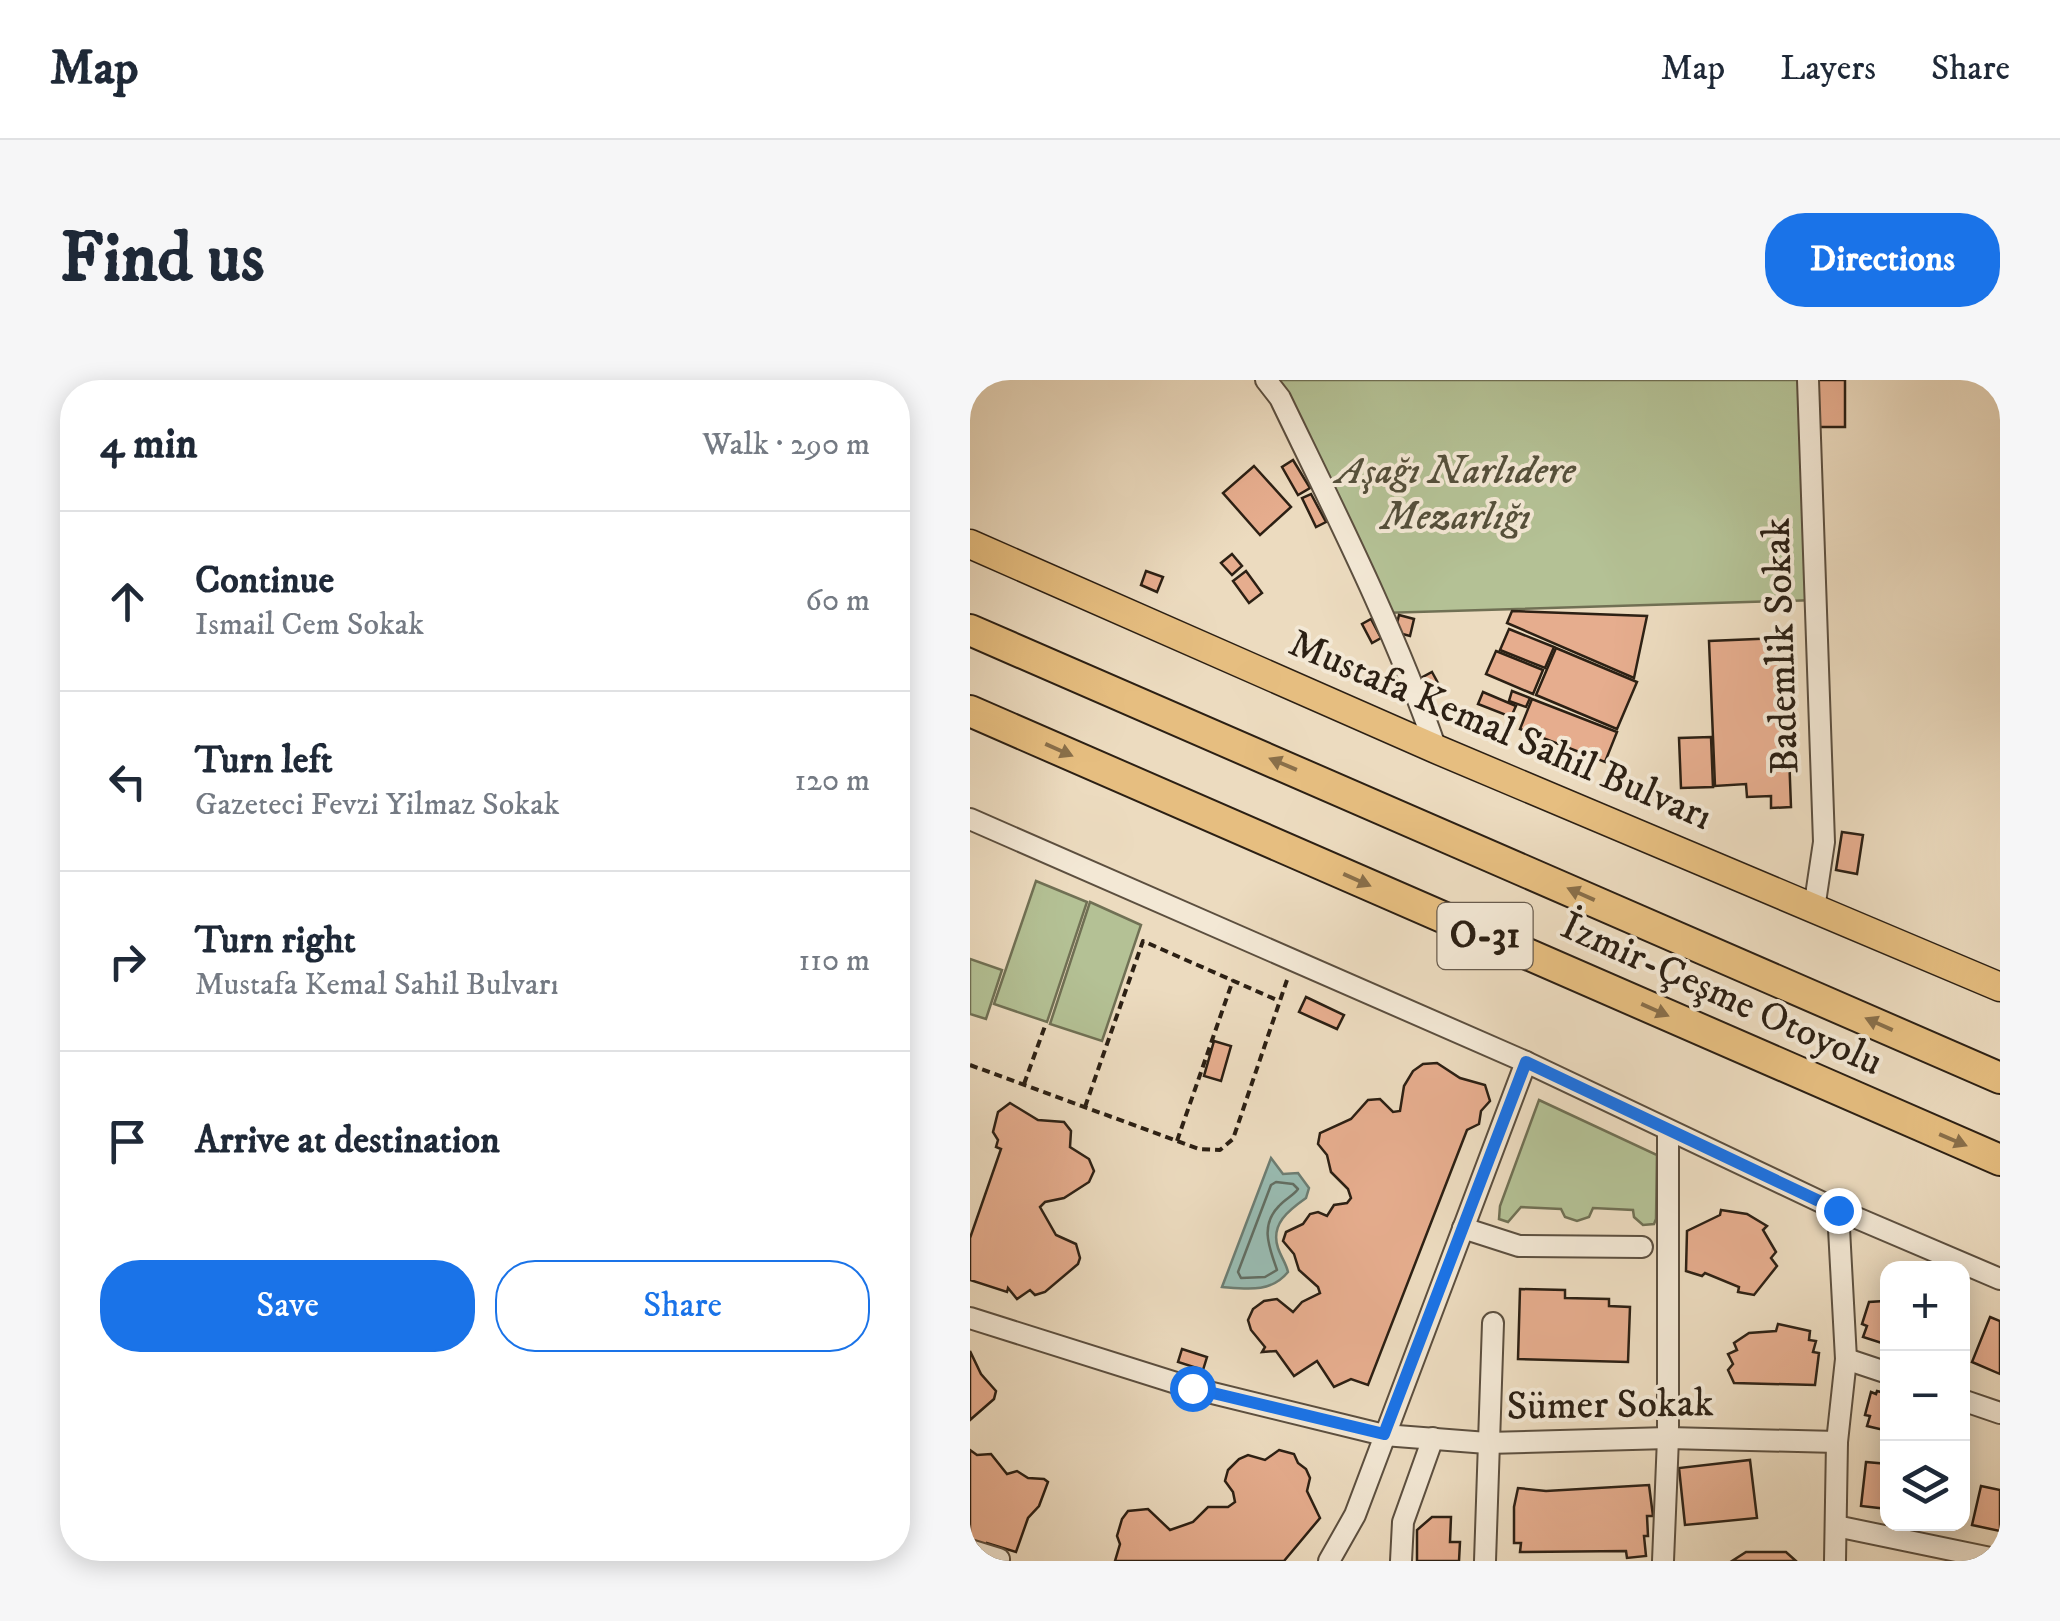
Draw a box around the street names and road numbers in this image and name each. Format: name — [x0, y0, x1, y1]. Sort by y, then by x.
street label: Bademlik Sokak — [1753, 517, 1811, 775]
street label: Mustafa Kemal Sahil Bulvarı — [1281, 619, 1719, 843]
street label: İzmir-Çeşme Otoyolu — [1552, 901, 1890, 1088]
road number: O-31 — [1438, 903, 1532, 969]
street label: Sümer Sokak — [1506, 1379, 1714, 1433]

